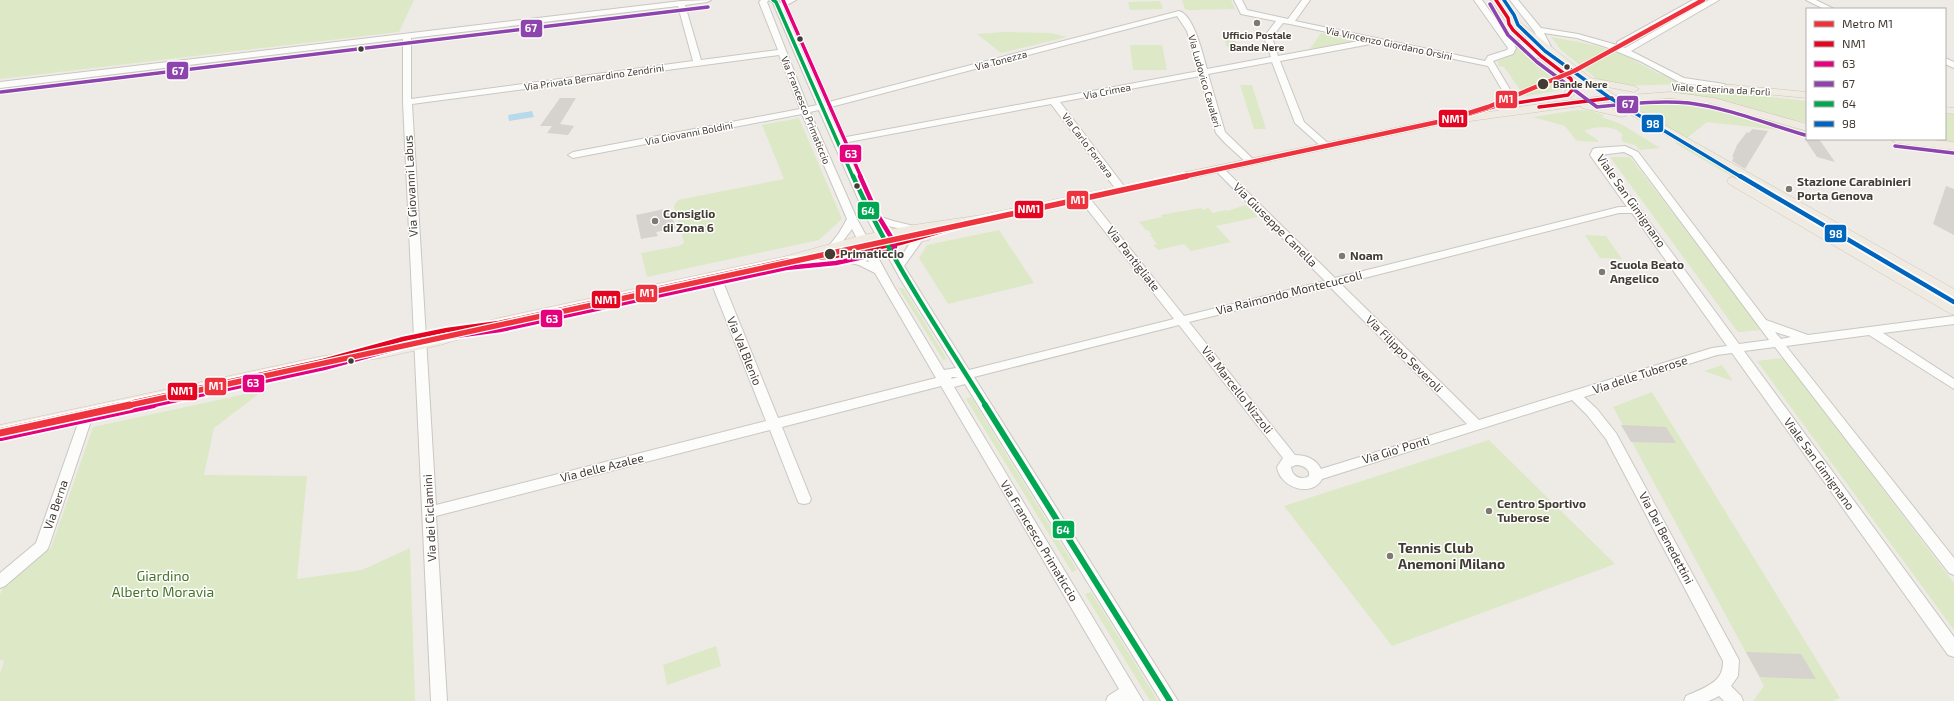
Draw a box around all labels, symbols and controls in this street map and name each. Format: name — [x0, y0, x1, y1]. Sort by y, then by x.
legend — [1806, 8, 1946, 140]
text: Metro M1 — [1842, 16, 1893, 30]
marker: Ufficio Postale Bande Nere — [1252, 18, 1262, 28]
line badge: 67 — [520, 19, 543, 38]
text: 67 — [525, 21, 537, 34]
street label: Via Vincenzo Giordano Orsini — [1325, 24, 1453, 62]
place label: Ufficio Postale Bande Nere — [1223, 29, 1292, 53]
street label: Via Ludovico Cavaleri — [1186, 33, 1224, 129]
unlabelled marker — [795, 34, 805, 44]
text: NM1 — [1842, 36, 1866, 50]
unlabelled marker — [356, 44, 366, 54]
street label: Via Tonezza — [974, 47, 1028, 73]
street label: Via Francesco Primaticcio — [779, 54, 833, 166]
text: 63 — [1842, 56, 1856, 70]
line badge: 67 — [166, 61, 189, 80]
street label: Via Privata Bernardino Zendrini — [523, 61, 665, 93]
unlabelled marker — [1562, 62, 1572, 72]
text: 67 — [172, 64, 184, 77]
text: 67 — [1842, 76, 1855, 90]
marker: Bande Nere — [1536, 77, 1550, 91]
place label: Bande Nere — [1553, 78, 1608, 90]
street label: Viale Caterina da Forlì — [1671, 80, 1771, 98]
street label: Via Crimea — [1082, 81, 1132, 101]
line badge: M1 — [1495, 90, 1518, 109]
text: M1 — [1499, 92, 1513, 105]
line badge: 67 — [1616, 95, 1639, 114]
text: 64 — [1842, 96, 1856, 110]
text: 67 — [1622, 97, 1634, 110]
line badge: NM1 — [1438, 109, 1468, 128]
street label: Via Carlo Fornara — [1060, 110, 1116, 180]
text: NM1 — [1442, 112, 1464, 125]
line badge: 98 — [1641, 114, 1664, 133]
text: 98 — [1842, 116, 1856, 130]
text: 98 — [1646, 117, 1660, 130]
street label: Via Giovanni Boldini — [644, 119, 734, 147]
street label: Via Giovanni Labus — [400, 135, 420, 237]
line badge: 63 — [839, 144, 862, 163]
text: 63 — [845, 147, 857, 160]
street label: Viale San Gimignano — [1594, 151, 1669, 250]
place label: Stazione Carabinieri Porta Genova — [1797, 174, 1911, 202]
street label: Via Giuseppe Canella — [1231, 179, 1321, 269]
unlabelled marker — [852, 181, 862, 191]
marker: Stazione Carabinieri Porta Genova — [1784, 184, 1794, 194]
line badge: M1 — [1066, 190, 1089, 210]
text: M1 — [1071, 193, 1085, 206]
line badge: NM1 — [1014, 200, 1044, 219]
line badge: 64 — [857, 201, 880, 220]
text: NM1 — [1018, 202, 1040, 215]
text: 64 — [861, 204, 875, 217]
place label: Consiglio di Zona 6 — [663, 206, 715, 234]
marker: Consiglio di Zona 6 — [650, 216, 660, 226]
street label: Via Pantigliate — [1104, 223, 1163, 294]
line badge: 98 — [1824, 224, 1847, 243]
text: 98 — [1829, 227, 1843, 240]
place label: Primaticcio — [840, 246, 904, 260]
marker: Primaticcio — [823, 247, 837, 261]
place label: Noam — [1350, 248, 1383, 262]
marker: Noam — [1337, 251, 1347, 261]
place label: Scuola Beato Angelico — [1610, 257, 1684, 285]
street label: Via Raimondo Montecuccoli — [1214, 267, 1363, 317]
marker: Scuola Beato Angelico — [1597, 267, 1607, 277]
line badge: M1 — [635, 284, 658, 303]
text: M1 — [640, 286, 654, 299]
line badge: NM1 — [591, 290, 621, 309]
text: NM1 — [595, 293, 617, 306]
line badge: 63 — [540, 309, 563, 328]
text: 63 — [546, 312, 558, 325]
street label: Via Filippo Severoli — [1363, 312, 1446, 395]
street label: Via Val Blenio — [725, 314, 765, 387]
street label: Via Marcello Nizzoli — [1199, 343, 1276, 436]
street label: Via delle Tuberose — [1591, 352, 1689, 396]
unlabelled marker — [346, 356, 356, 366]
line badge: 63 — [242, 374, 265, 393]
text: 63 — [247, 376, 259, 389]
line badge: M1 — [204, 377, 227, 396]
text: M1 — [209, 379, 223, 392]
line badge: NM1 — [167, 382, 198, 401]
text: NM1 — [171, 384, 193, 397]
street label: Viale San Gimignano — [1782, 415, 1858, 512]
street label: Via Gio' Ponti — [1360, 432, 1431, 466]
street label: Via delle Azalee — [559, 450, 645, 484]
street label: Via dei Ciclamini — [420, 474, 438, 562]
street label: Via Francesco Primaticcio — [998, 477, 1082, 604]
street label: Via Berna — [40, 478, 70, 531]
street label: Via Dei Benedettini — [1637, 489, 1697, 586]
place label: Centro Sportivo Tuberose — [1497, 496, 1586, 524]
marker: Centro Sportivo Tuberose — [1484, 506, 1494, 516]
line badge: 64 — [1052, 520, 1075, 539]
text: 64 — [1056, 523, 1070, 536]
place label: Tennis Club Anemoni Milano — [1398, 539, 1505, 572]
marker: Tennis Club Anemoni Milano — [1385, 551, 1395, 561]
park label: Giardino Alberto Moravia — [112, 567, 214, 600]

